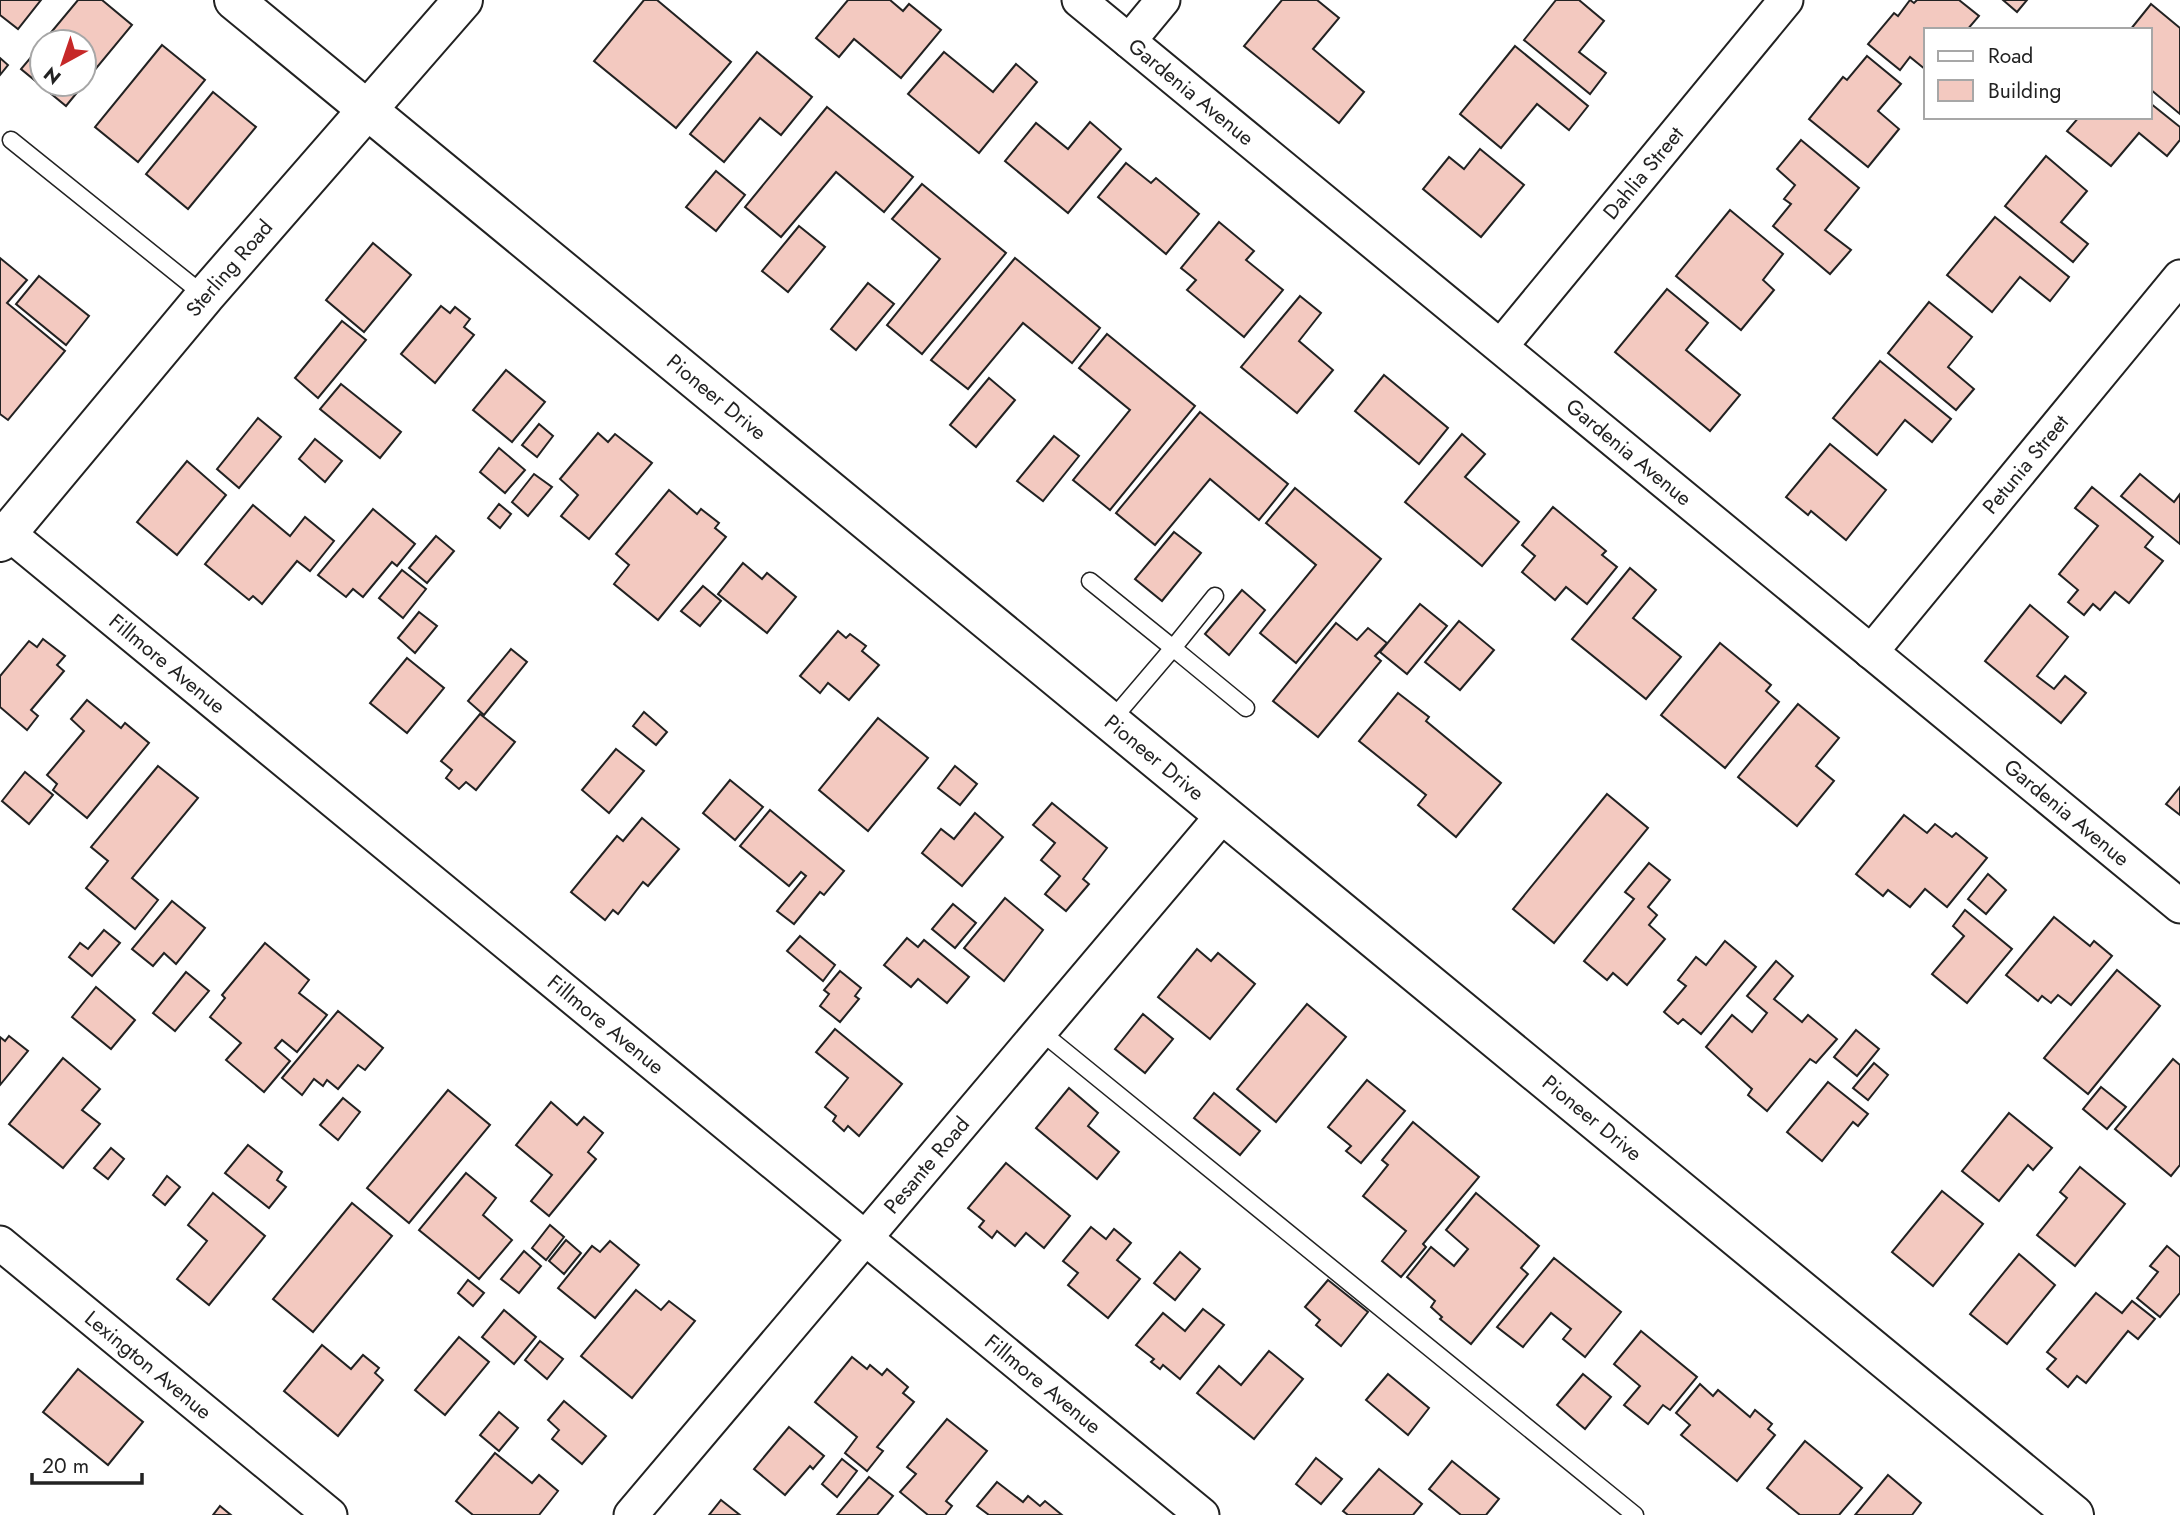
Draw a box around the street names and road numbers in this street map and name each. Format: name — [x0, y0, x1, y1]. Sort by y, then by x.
street label: Gardenia Avenue — [1122, 31, 1260, 153]
street label: Dahlia Street — [1596, 120, 1691, 226]
street label: Sterling Road — [179, 213, 280, 323]
street label: Pioneer Drive — [660, 347, 773, 448]
street label: Gardenia Avenue — [1559, 392, 1698, 513]
street label: Petunia Street — [1976, 408, 2076, 521]
street label: Fillmore Avenue — [102, 607, 232, 721]
street label: Pioneer Drive — [1098, 708, 1211, 808]
street label: Gardenia Avenue — [1997, 752, 2136, 874]
street label: Fillmore Avenue — [541, 968, 671, 1082]
street label: Pioneer Drive — [1536, 1068, 1648, 1168]
street label: Pesante Road — [877, 1110, 977, 1220]
street label: Lexington Avenue — [78, 1304, 218, 1427]
street label: Fillmore Avenue — [978, 1327, 1108, 1441]

